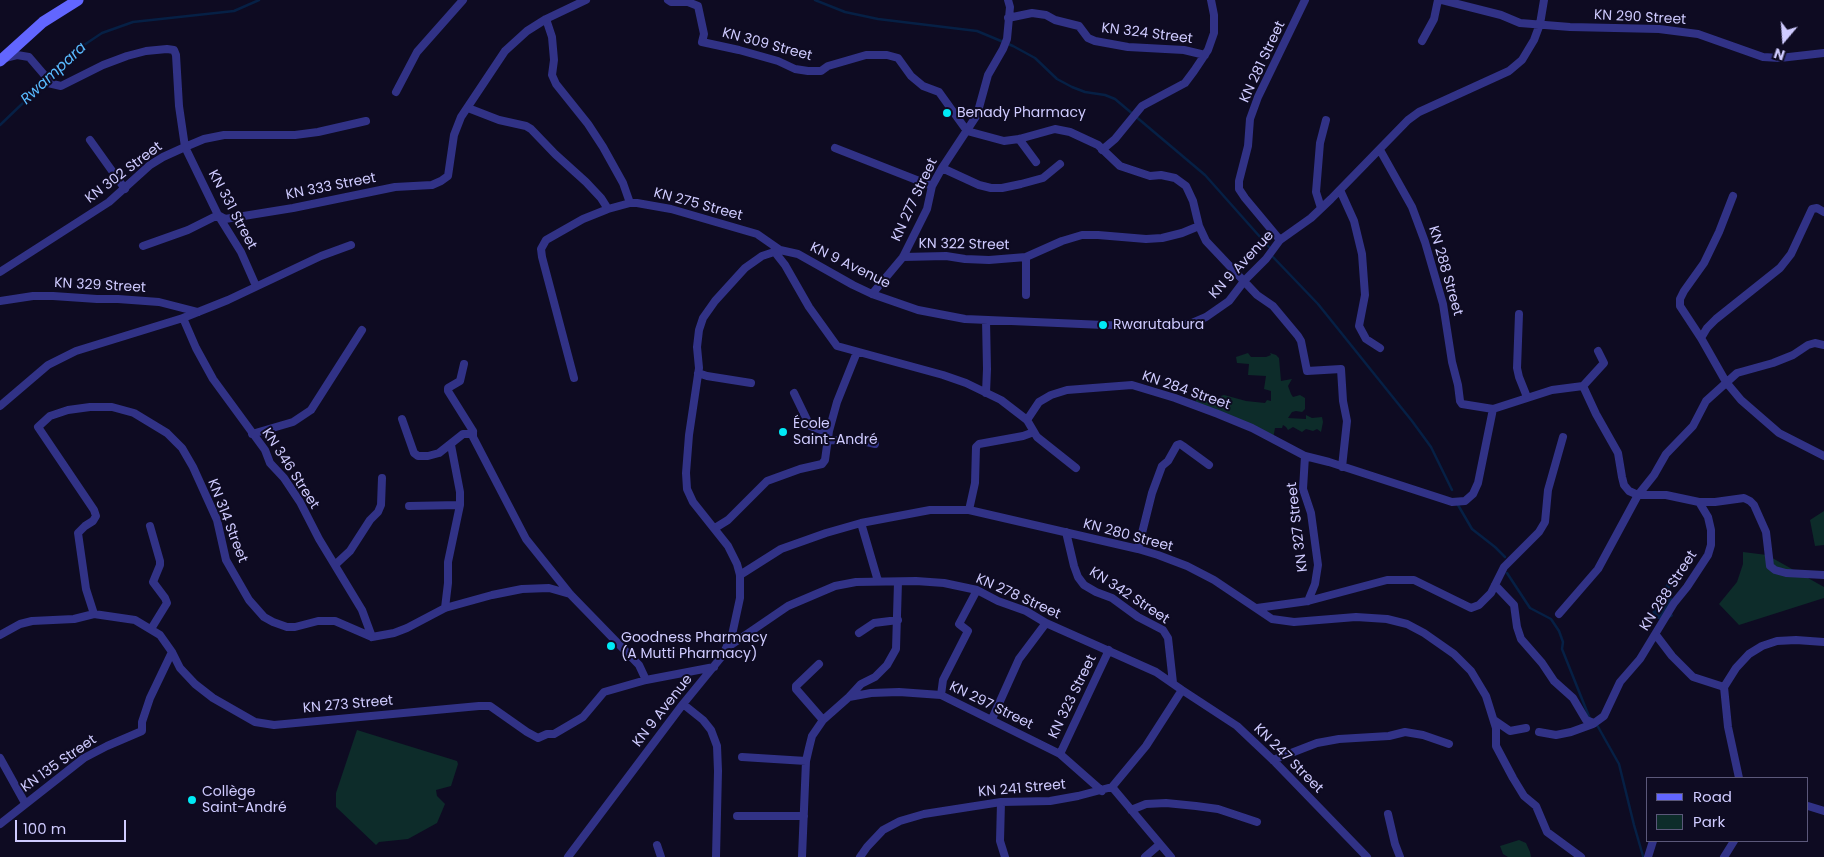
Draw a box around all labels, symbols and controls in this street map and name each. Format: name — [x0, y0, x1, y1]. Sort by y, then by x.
street label: KN 290 Street — [1593, 7, 1687, 29]
north arrow — [1759, 15, 1809, 65]
street label: KN 281 Street — [1237, 19, 1289, 105]
street label: KN 324 Street — [1100, 20, 1194, 48]
street label: KN 309 Street — [720, 25, 814, 65]
water label: Rwampara — [18, 39, 90, 109]
text: N — [1771, 43, 1787, 65]
place label: Benady Pharmacy — [957, 105, 1086, 121]
marker: Benady Pharmacy — [941, 107, 953, 119]
street label: KN 302 Street — [82, 139, 166, 207]
street label: KN 277 Street — [888, 156, 942, 244]
street label: KN 331 Street — [204, 167, 260, 253]
street label: KN 333 Street — [285, 170, 377, 204]
street label: KN 275 Street — [652, 185, 744, 225]
street label: KN 288 Street — [1424, 224, 1466, 318]
street label: KN 9 Avenue — [1206, 227, 1278, 303]
street label: KN 322 Street — [918, 236, 1010, 254]
street label: KN 9 Avenue — [807, 239, 893, 293]
street label: KN 329 Street — [54, 275, 146, 297]
place label: Rwarutabura — [1113, 317, 1204, 333]
marker: Rwarutabura — [1097, 319, 1109, 331]
street label: KN 284 Street — [1140, 368, 1232, 414]
place label: École Saint-André — [793, 416, 878, 448]
street label: KN 346 Street — [258, 426, 322, 512]
marker: École Saint-André — [777, 426, 789, 438]
street label: KN 314 Street — [203, 477, 251, 565]
street label: KN 327 Street — [1284, 481, 1312, 573]
street label: KN 280 Street — [1081, 516, 1175, 556]
street label: KN 288 Street — [1637, 548, 1701, 634]
street label: KN 342 Street — [1086, 564, 1172, 628]
street label: KN 278 Street — [973, 571, 1063, 623]
place label: Goodness Pharmacy (A Mutti Pharmacy) — [621, 630, 767, 662]
marker: Goodness Pharmacy (A Mutti Pharmacy) — [605, 640, 617, 652]
street label: KN 323 Street — [1045, 652, 1101, 742]
street label: KN 9 Avenue — [630, 672, 696, 750]
street label: KN 297 Street — [946, 678, 1036, 734]
street label: KN 273 Street — [302, 693, 394, 717]
street label: KN 247 Street — [1250, 721, 1326, 797]
street label: KN 135 Street — [18, 732, 100, 796]
street label: KN 241 Street — [977, 777, 1067, 801]
legend — [1646, 777, 1809, 842]
place label: Collège Saint-André — [202, 784, 287, 816]
text: Road — [1693, 786, 1732, 807]
marker: Collège Saint-André — [186, 794, 198, 806]
scale bar — [18, 810, 129, 842]
text: Park — [1693, 811, 1725, 832]
text: 100 m — [23, 818, 66, 839]

